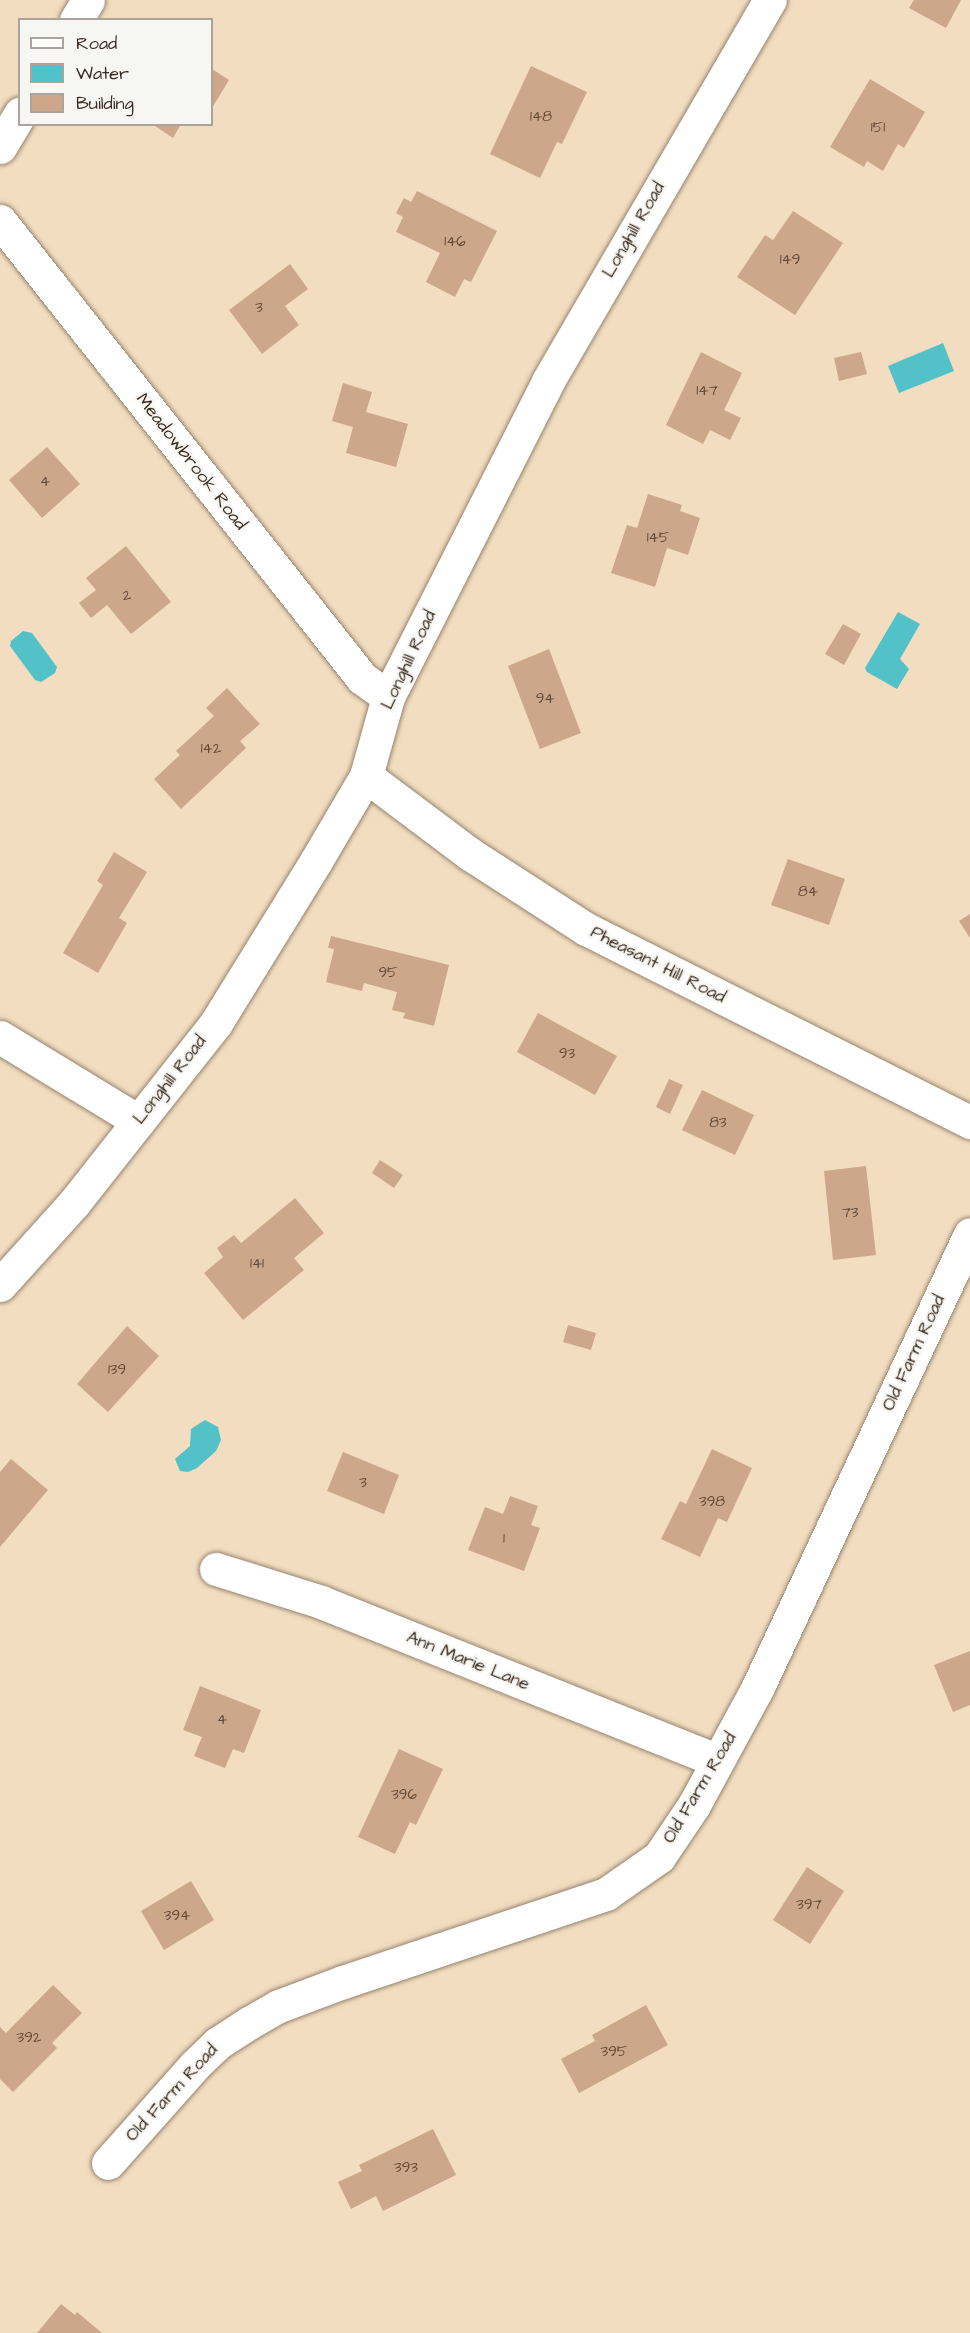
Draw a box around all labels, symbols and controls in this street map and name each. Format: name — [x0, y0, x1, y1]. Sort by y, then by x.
legend — [18, 18, 213, 126]
text: Road — [76, 31, 117, 56]
text: Water — [76, 61, 129, 86]
text: Building — [76, 91, 134, 116]
house number: 148 — [530, 108, 552, 126]
house number: 151 — [871, 119, 885, 137]
street label: Longhill Road — [598, 178, 670, 282]
house number: 146 — [444, 233, 466, 251]
house number: 149 — [780, 251, 800, 269]
house number: 3 — [255, 299, 263, 317]
house number: 147 — [696, 382, 718, 400]
street label: Meadowbrook Road — [131, 389, 251, 535]
house number: 4 — [40, 473, 50, 491]
house number: 145 — [647, 529, 669, 547]
house number: 2 — [123, 587, 131, 605]
street label: Longhill Road — [377, 607, 441, 713]
house number: 94 — [536, 690, 554, 708]
house number: 142 — [201, 740, 221, 758]
house number: 84 — [798, 883, 818, 901]
street label: Pheasant Hill Road — [587, 922, 729, 1008]
house number: 95 — [378, 964, 398, 982]
street label: Longhill Road — [129, 1031, 211, 1129]
house number: 93 — [559, 1045, 575, 1063]
house number: 83 — [709, 1114, 727, 1132]
house number: 73 — [842, 1204, 858, 1222]
house number: 141 — [250, 1255, 264, 1273]
street label: Old Farm Road — [878, 1292, 950, 1414]
house number: 139 — [108, 1361, 126, 1379]
house number: 3 — [359, 1474, 367, 1492]
house number: 398 — [699, 1493, 725, 1511]
house number: 1 — [503, 1530, 505, 1548]
street label: Ann Marie Lane — [403, 1626, 533, 1696]
house number: 4 — [217, 1711, 227, 1729]
street label: Old Farm Road — [658, 1729, 742, 1847]
house number: 396 — [391, 1786, 417, 1804]
house number: 397 — [796, 1896, 822, 1914]
house number: 394 — [164, 1907, 190, 1925]
house number: 392 — [17, 2029, 41, 2047]
street label: Old Farm Road — [121, 2040, 223, 2146]
house number: 395 — [601, 2043, 627, 2061]
house number: 393 — [394, 2159, 418, 2177]

